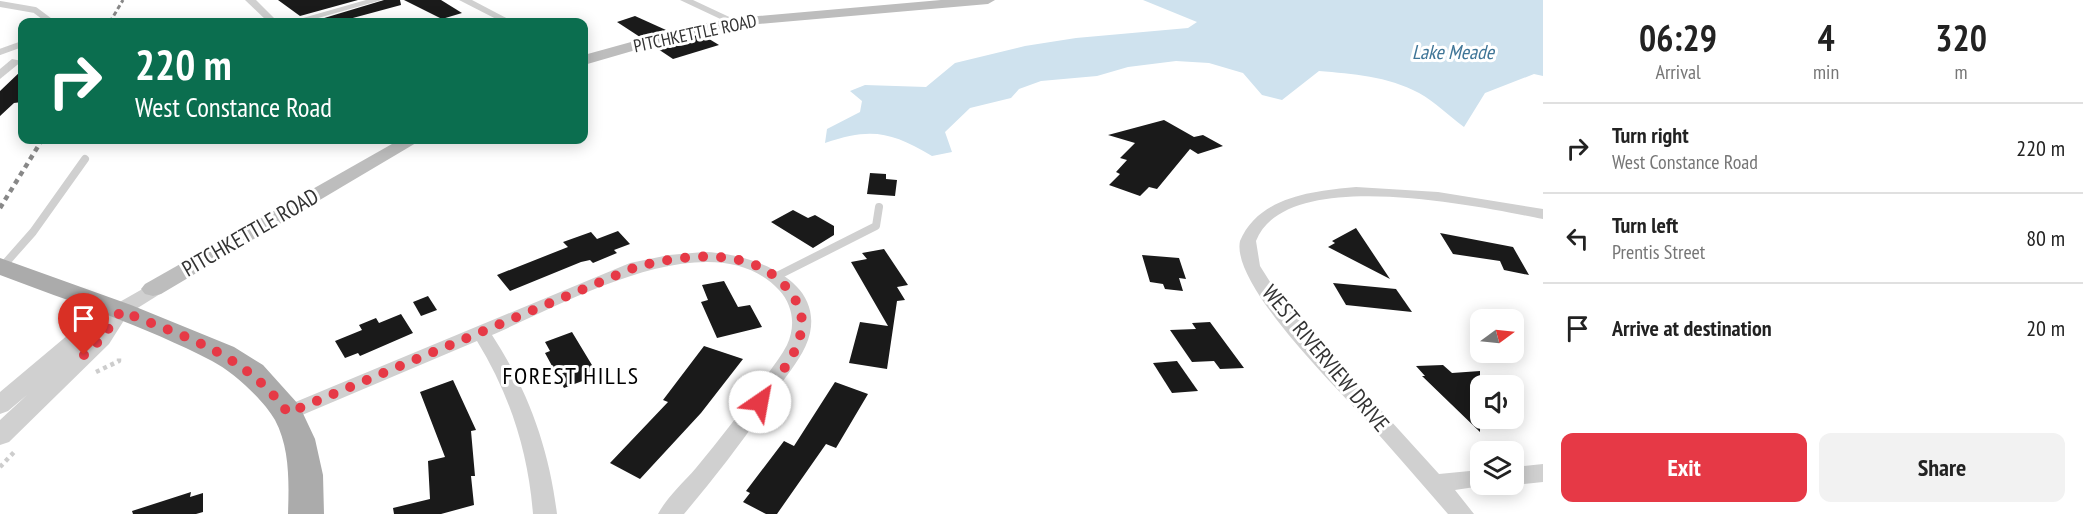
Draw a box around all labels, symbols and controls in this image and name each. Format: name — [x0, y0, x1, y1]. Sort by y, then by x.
street label: PITCHKETTLE ROAD — [631, 9, 759, 57]
text: 06:29 — [1639, 14, 1717, 61]
text: 4 — [1817, 14, 1835, 61]
text: 320 — [1935, 14, 1987, 61]
text: 220 m — [135, 37, 232, 92]
water label: Lake Meade — [1412, 39, 1496, 65]
icon: right — [36, 42, 114, 120]
text: Arrival — [1655, 59, 1701, 85]
text: min — [1813, 59, 1839, 85]
text: m — [1955, 59, 1968, 85]
text: West Constance Road — [135, 90, 332, 124]
text: Turn right — [1612, 121, 1689, 149]
icon: right — [1561, 132, 1594, 165]
text: 220 m — [2016, 134, 2065, 162]
text: West Constance Road — [1612, 149, 1758, 175]
street label: PITCHKETTLE ROAD — [177, 182, 323, 282]
text: Turn left — [1612, 211, 1678, 239]
icon: left — [1561, 222, 1594, 255]
text: 80 m — [2026, 224, 2065, 252]
text: Prentis Street — [1612, 239, 1705, 265]
street label: WEST RIVERVIEW DRIVE — [1256, 279, 1396, 437]
pin — [58, 293, 109, 355]
icon: arrive — [67, 302, 100, 335]
north arrow — [1470, 309, 1524, 363]
map controls — [1470, 309, 1524, 495]
icon: arrive — [1561, 312, 1594, 345]
text: Arrive at destination — [1612, 314, 1772, 342]
text: 20 m — [2026, 314, 2065, 342]
district label: FOREST HILLS — [503, 360, 639, 391]
position arrow — [728, 370, 792, 434]
button: sound — [1470, 375, 1524, 429]
button: Exit — [1561, 433, 1807, 502]
button: Share — [1819, 433, 2065, 502]
button: layers — [1470, 441, 1524, 495]

